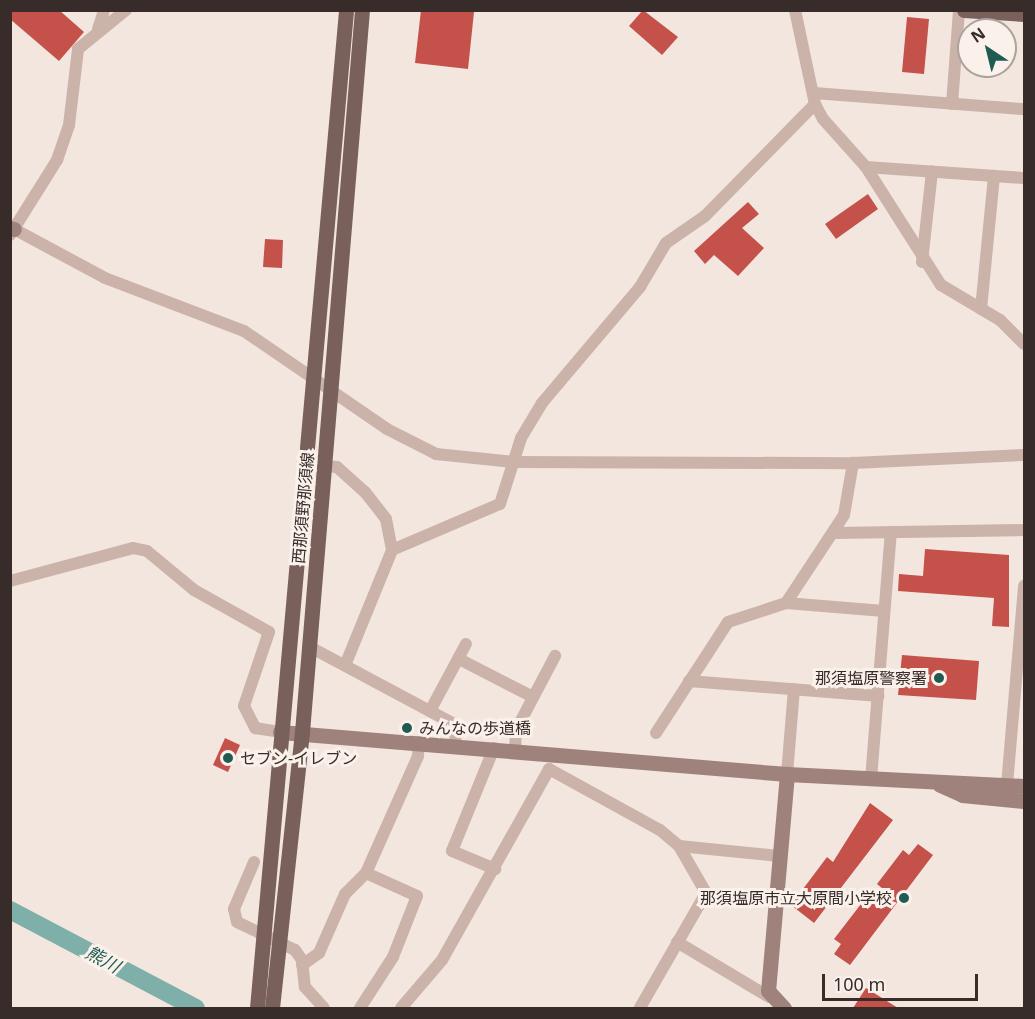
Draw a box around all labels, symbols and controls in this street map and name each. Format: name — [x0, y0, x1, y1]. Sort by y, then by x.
north arrow — [957, 18, 1017, 78]
text: N — [966, 22, 989, 48]
street label: 西那須野那須線 — [289, 451, 317, 565]
place label: 那須塩原警察署 — [815, 668, 927, 688]
marker: 那須塩原警察署 — [932, 671, 946, 685]
place label: みんなの歩道橋 — [419, 718, 531, 738]
marker: みんなの歩道橋 — [400, 721, 414, 735]
place label: セブン-イレブン — [240, 748, 357, 768]
marker: セブン-イレブン — [221, 751, 235, 765]
place label: 那須塩原市立大原間小学校 — [700, 888, 892, 908]
marker: 那須塩原市立大原間小学校 — [897, 891, 911, 905]
water label: 熊川 — [82, 941, 124, 977]
scale bar — [825, 962, 981, 1000]
text: 100 m — [833, 972, 885, 996]

